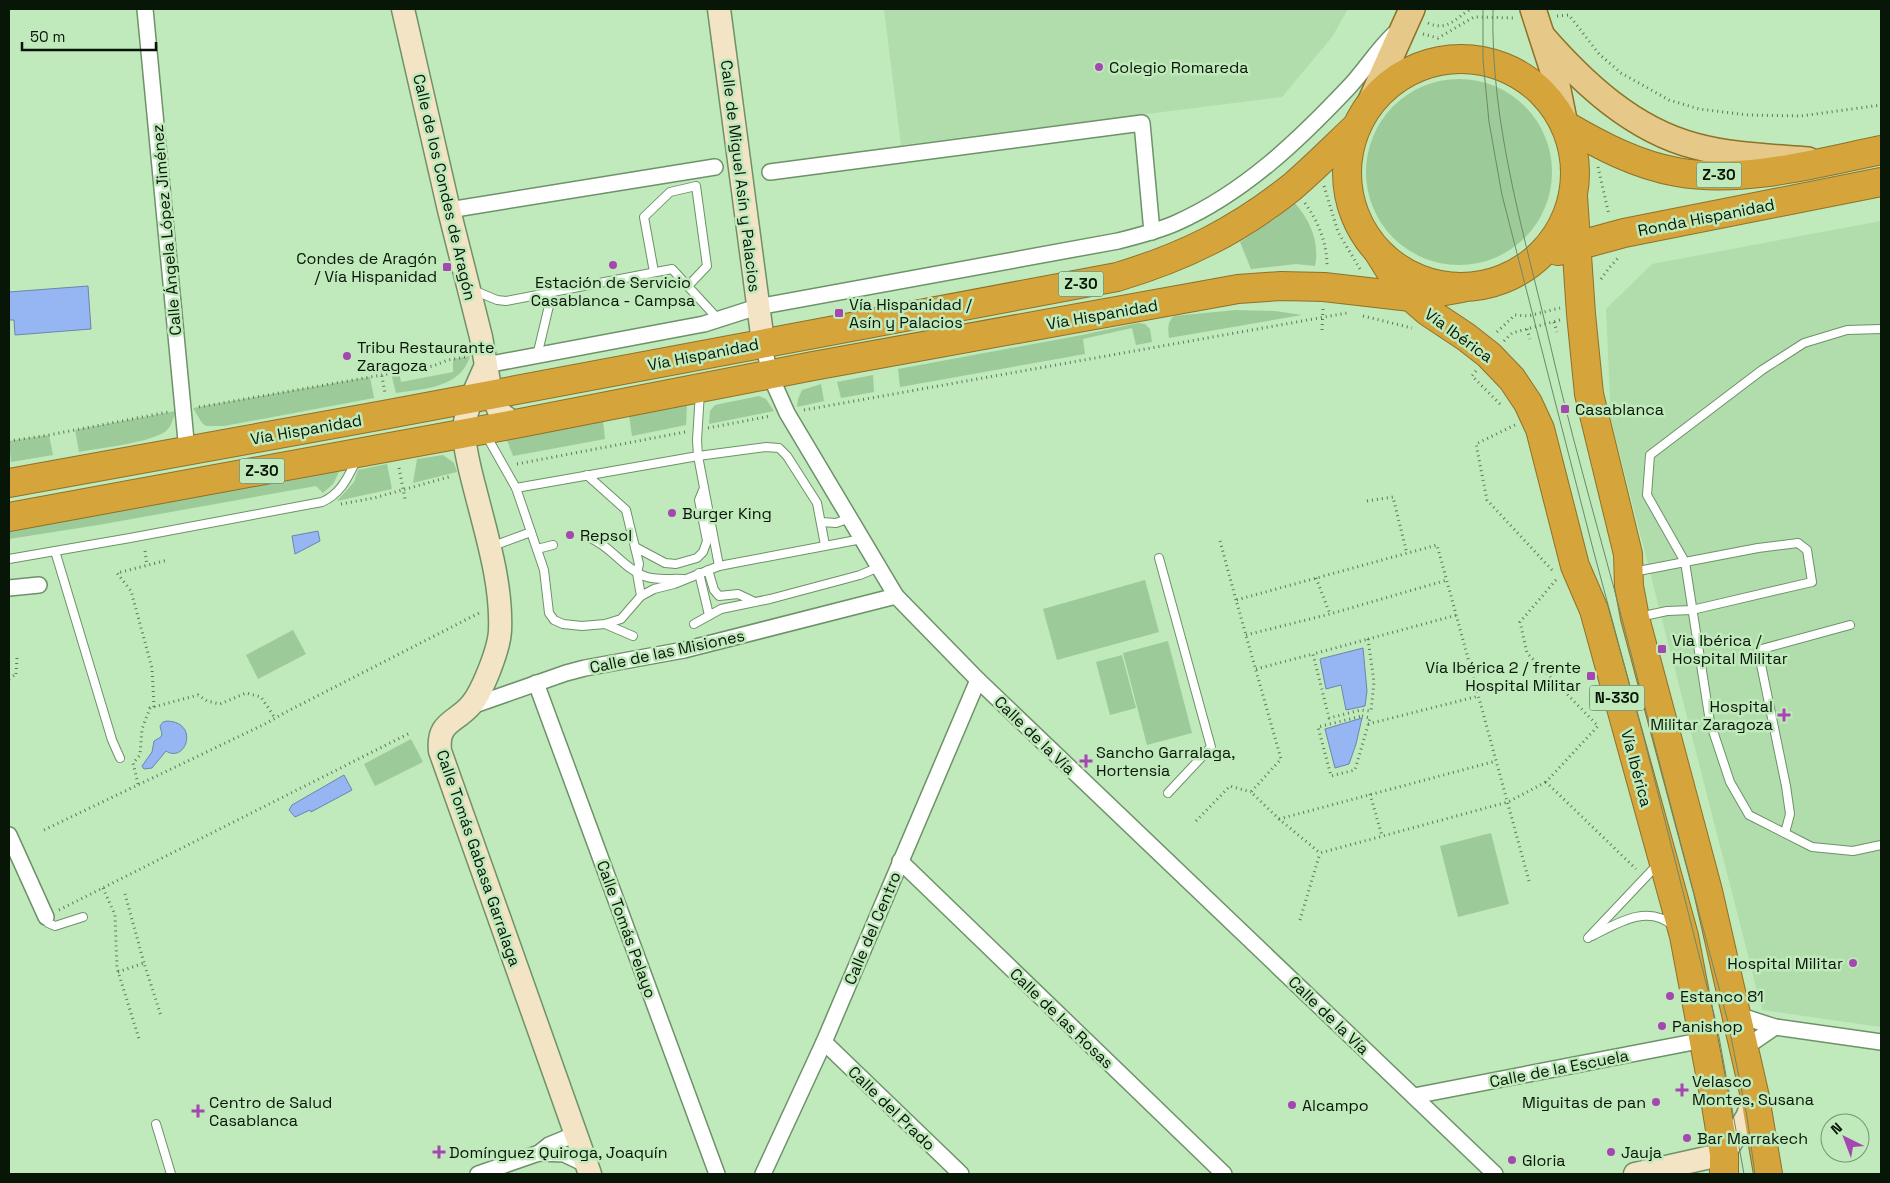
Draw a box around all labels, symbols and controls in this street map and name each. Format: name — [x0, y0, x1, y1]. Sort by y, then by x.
scale bar — [22, 20, 156, 52]
text: 50 m — [30, 27, 65, 46]
place label: Colegio Romareda — [1109, 57, 1248, 78]
street label: Calle de Miguel Asín y Palacios — [716, 59, 765, 293]
marker: Colegio Romareda — [1093, 61, 1105, 73]
street label: Calle de los Condes de Aragón — [408, 72, 481, 302]
street label: Calle Ángela López Jiménez — [147, 123, 186, 336]
road number: Z-30 — [1696, 162, 1742, 188]
street label: Ronda Hispanidad — [1636, 194, 1776, 241]
place label: Condes de Aragón / Vía Hispanidad — [296, 248, 437, 287]
marker: Estación de Servicio Casablanca - Campsa — [607, 259, 619, 271]
marker: Condes de Aragón / Vía Hispanidad — [441, 261, 453, 273]
place label: Estación de Servicio Casablanca - Campsa — [531, 272, 695, 311]
road number: Z-30 — [1058, 272, 1104, 296]
place label: Vía Hispanidad / Asín y Palacios — [849, 294, 972, 333]
street label: Vía Hispanidad — [1045, 294, 1159, 335]
street label: Vía Ibérica — [1420, 304, 1497, 367]
marker: Vía Hispanidad / Asín y Palacios — [833, 307, 845, 319]
street label: Vía Hispanidad — [646, 333, 760, 376]
place label: Tribu Restaurante Zaragoza — [357, 337, 494, 376]
marker: Tribu Restaurante Zaragoza — [341, 350, 353, 362]
place label: Casablanca — [1575, 399, 1664, 420]
marker: Casablanca — [1559, 403, 1571, 415]
street label: Vía Hispanidad — [249, 409, 363, 450]
road number: Z-30 — [240, 458, 284, 484]
place label: Burger King — [682, 503, 772, 524]
marker: Burger King — [666, 507, 678, 519]
place label: Repsol — [580, 525, 632, 546]
marker: Repsol — [564, 529, 576, 541]
street label: Calle de las Misiones — [588, 625, 747, 678]
place label: Via Ibérica / Hospital Militar — [1672, 630, 1788, 669]
marker: Via Ibérica / Hospital Militar — [1656, 643, 1668, 655]
place label: Vía Ibérica 2 / frente Hospital Militar — [1425, 657, 1581, 696]
marker: Vía Ibérica 2 / frente Hospital Militar — [1585, 670, 1597, 682]
road number: N-330 — [1590, 686, 1644, 710]
street label: Calle de la Vía — [990, 691, 1080, 779]
place label: Hospital Militar Zaragoza — [1650, 696, 1773, 735]
marker: Hospital Militar Zaragoza — [1777, 708, 1791, 722]
street label: Vía Ibérica — [1616, 727, 1657, 809]
place label: Sancho Garralaga, Hortensia — [1096, 742, 1235, 781]
street label: Calle Tomás Gabasa Garralaga — [432, 747, 526, 969]
marker: Sancho Garralaga, Hortensia — [1080, 755, 1092, 767]
street label: Calle Tomás Pelayo — [592, 857, 661, 1001]
street label: Calle del Centro — [839, 868, 906, 988]
place label: Hospital Militar — [1727, 953, 1843, 974]
marker: Hospital Militar — [1847, 957, 1859, 969]
street label: Calle de las Rosas — [1005, 963, 1118, 1073]
street label: Calle de la Vía — [1284, 971, 1374, 1059]
place label: Estanco 81 — [1680, 986, 1764, 1007]
marker: Estanco 81 — [1664, 990, 1676, 1002]
place label: Panishop — [1672, 1016, 1743, 1037]
marker: Panishop — [1656, 1020, 1668, 1032]
street label: Calle de la Escuela — [1488, 1045, 1631, 1092]
street label: Calle del Prado — [844, 1061, 940, 1155]
place label: Velasco Montes, Susana — [1692, 1071, 1814, 1110]
marker: Velasco Montes, Susana — [1676, 1084, 1688, 1096]
place label: Centro de Salud Casablanca — [209, 1092, 332, 1131]
place label: Miguitas de pan — [1522, 1092, 1646, 1113]
place label: Alcampo — [1302, 1095, 1369, 1116]
marker: Miguitas de pan — [1650, 1096, 1662, 1108]
marker: Alcampo — [1286, 1099, 1298, 1111]
marker: Centro de Salud Casablanca — [191, 1104, 205, 1118]
north arrow — [1820, 1113, 1870, 1163]
text: N — [1827, 1119, 1846, 1138]
place label: Bar Marrakech — [1697, 1128, 1808, 1149]
marker: Bar Marrakech — [1681, 1132, 1693, 1144]
place label: Domínguez Quiroga, Joaquín — [449, 1142, 668, 1163]
place label: Jauja — [1621, 1142, 1662, 1163]
marker: Domínguez Quiroga, Joaquín — [433, 1146, 445, 1158]
marker: Jauja — [1605, 1146, 1617, 1158]
place label: Gloria — [1522, 1150, 1566, 1171]
marker: Gloria — [1506, 1154, 1518, 1166]

